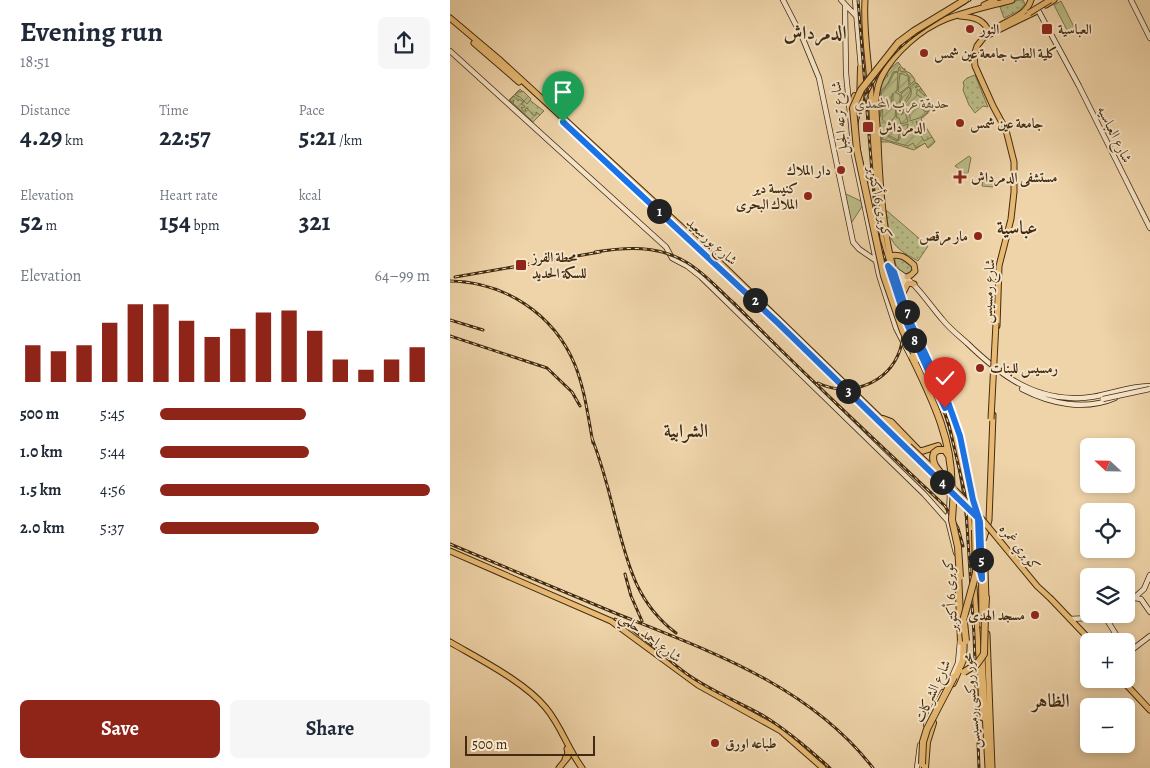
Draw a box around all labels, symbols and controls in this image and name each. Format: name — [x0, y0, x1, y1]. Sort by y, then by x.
text: Evening run — [20, 13, 163, 51]
button: share — [378, 17, 430, 69]
district label: الدمرداش — [783, 20, 847, 46]
place label: النور — [978, 20, 999, 39]
place label: العباسية — [1058, 20, 1092, 39]
marker: العباسية — [1040, 22, 1054, 36]
marker: النور — [964, 23, 976, 35]
place label: كلية الطب جامعة عين شمس — [934, 44, 1057, 63]
marker: كلية الطب جامعة عين شمس — [918, 47, 930, 59]
text: 18:51 — [20, 51, 49, 73]
pin — [542, 71, 584, 122]
icon: arrive — [549, 78, 577, 106]
street label: شارع ترعه الجبل — [826, 80, 855, 155]
park label: حديقة عرب المحمدي — [854, 94, 950, 115]
text: Distance — [20, 101, 70, 120]
text: Time — [159, 101, 188, 120]
text: Pace — [299, 101, 325, 120]
street label: شارع العباسيه — [1091, 103, 1136, 167]
place label: جامعة عين شمس — [970, 114, 1044, 133]
marker: جامعة عين شمس — [954, 117, 966, 129]
place label: الدمرداش — [879, 118, 926, 137]
text: 4.29 — [20, 120, 62, 154]
text: 22:57 — [159, 120, 211, 154]
text: 5:21 — [299, 120, 336, 154]
marker: الدمرداش — [861, 120, 875, 134]
text: km — [62, 131, 84, 150]
text: /km — [336, 131, 362, 150]
place label: دار الملاك — [787, 161, 831, 180]
street label: كوبرى 6 أكتوبر — [862, 162, 897, 240]
marker: دار الملاك — [835, 164, 847, 176]
place label: مستشفى الدمرداش — [971, 168, 1057, 188]
marker: مستشفى الدمرداش — [953, 170, 967, 184]
place label: كنيسة دير الملاك البحرى — [736, 179, 798, 214]
text: Elevation — [20, 186, 74, 205]
text: Heart rate — [159, 186, 218, 205]
text: kcal — [299, 186, 321, 205]
marker: كنيسة دير الملاك البحرى — [802, 190, 814, 202]
pin: 1 — [646, 198, 672, 224]
text: 1 — [657, 202, 662, 221]
text: 52 — [20, 205, 43, 239]
text: 154 — [159, 205, 191, 239]
text: 321 — [299, 205, 330, 239]
street label: شارع بورسعيد — [680, 213, 742, 271]
district label: عباسية — [997, 215, 1037, 241]
text: m — [43, 216, 57, 235]
text: bpm — [191, 216, 220, 235]
place label: مار مرقص — [919, 227, 968, 246]
marker: مار مرقص — [972, 230, 984, 242]
place label: محطة الفرز للسكة الحديد — [530, 248, 586, 283]
marker: محطة الفرز للسكة الحديد — [514, 258, 528, 272]
street label: شارع رمسيس — [977, 258, 1002, 324]
text: Elevation — [20, 265, 81, 287]
text: 64–99 m — [375, 265, 430, 287]
pin: 2 — [742, 288, 768, 312]
text: 2 — [752, 291, 759, 310]
pin: 7 — [894, 300, 920, 324]
text: 7 — [905, 303, 910, 322]
pin: 8 — [902, 328, 926, 352]
text: 8 — [911, 331, 918, 350]
pin — [924, 357, 966, 408]
place label: رمسيس للبنات — [990, 359, 1059, 378]
marker: رمسيس للبنات — [974, 362, 986, 374]
icon: check — [931, 364, 959, 392]
pin: 3 — [836, 378, 860, 404]
text: 3 — [845, 382, 852, 401]
text: 500 m — [20, 403, 59, 425]
text: 5:45 — [100, 403, 125, 425]
district label: الشرابية — [664, 418, 708, 444]
north arrow — [1080, 438, 1135, 492]
map controls — [1080, 438, 1135, 753]
text: 1.0 km — [20, 441, 63, 463]
text: 5:44 — [100, 441, 125, 463]
pin: 4 — [930, 470, 954, 494]
text: 4 — [939, 473, 946, 492]
text: 1.5 km — [20, 479, 61, 501]
text: 4:56 — [100, 479, 125, 501]
button: locate — [1080, 503, 1135, 558]
text: 2.0 km — [20, 517, 65, 539]
text: 5:37 — [100, 517, 124, 539]
street label: كوبري غمره — [993, 520, 1044, 576]
pin: 5 — [968, 548, 994, 572]
text: 5 — [979, 551, 984, 570]
street label: كوبرى 6 أكتوبر — [937, 558, 963, 634]
button: layers — [1080, 568, 1135, 623]
place label: مسجد الهدى — [968, 606, 1025, 625]
street label: شارع احمد حلمي — [614, 608, 686, 669]
marker: مسجد الهدى — [1029, 609, 1041, 621]
button: + — [1080, 633, 1135, 688]
street label: محور روكسى رمسيس — [958, 652, 985, 750]
street label: شارع الشركات — [910, 657, 957, 727]
district label: الظاهر — [1030, 688, 1070, 714]
button: − — [1080, 698, 1135, 753]
button: Save — [20, 700, 220, 758]
button: Share — [230, 700, 430, 758]
scale bar — [465, 733, 595, 756]
place label: طباعه اورق — [725, 734, 777, 753]
text: 500 m — [472, 735, 507, 754]
marker: طباعه اورق — [709, 737, 721, 749]

